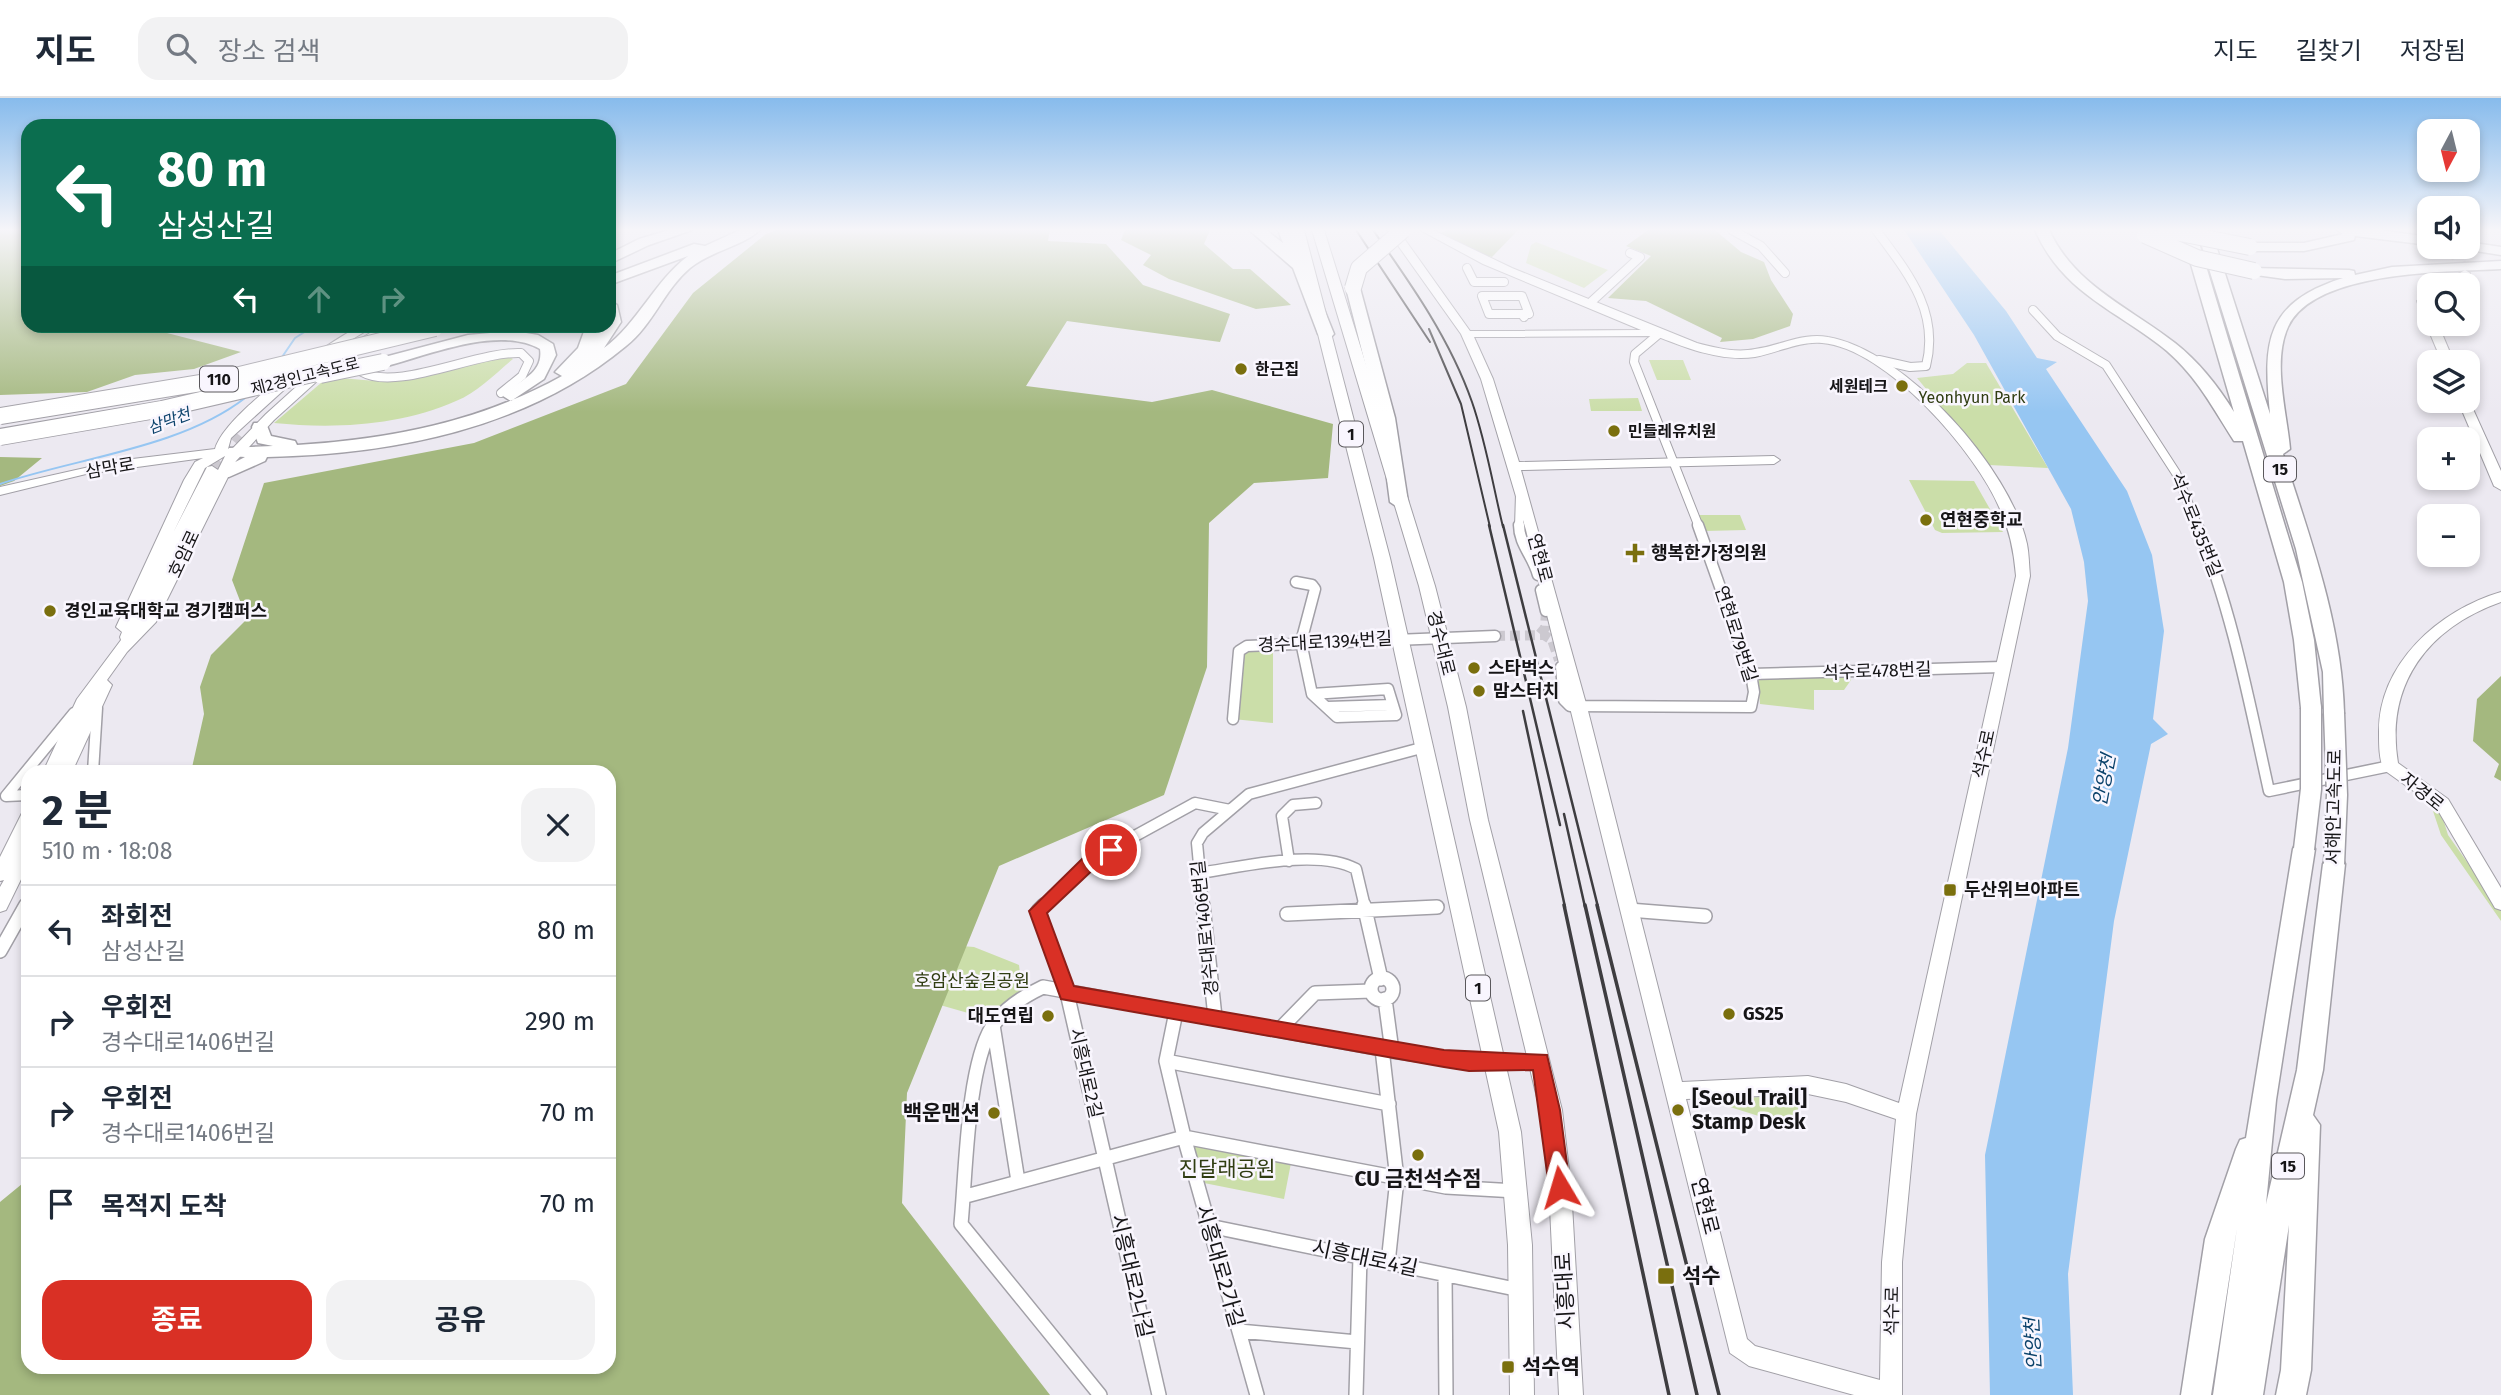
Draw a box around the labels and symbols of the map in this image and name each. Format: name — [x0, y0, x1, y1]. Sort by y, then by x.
north arrow — [2417, 119, 2480, 182]
street label: 제2경인고속도로 — [249, 353, 361, 399]
place label: 한근집 — [1255, 360, 1299, 379]
marker: 한근집 — [1233, 361, 1249, 377]
road number: 110 — [200, 366, 238, 392]
place label: 세원테크 — [1829, 377, 1888, 396]
marker: 세원테크 — [1894, 378, 1910, 394]
park label: Yeonhyun Park — [1919, 388, 2026, 407]
water label: 삼막천 — [145, 403, 195, 438]
road number: 1 — [1339, 422, 1363, 446]
place label: 민들레유치원 — [1628, 422, 1716, 441]
marker: 민들레유치원 — [1606, 423, 1622, 439]
street label: 삼막로 — [84, 453, 136, 483]
road number: 15 — [2264, 456, 2296, 482]
street label: 석수로435번길 — [2165, 470, 2227, 580]
place label: 연현중학교 — [1940, 509, 2023, 531]
marker: 연현중학교 — [1918, 512, 1934, 528]
street label: 호암로 — [164, 527, 204, 581]
street label: 연현로 — [1523, 531, 1557, 585]
place label: 행복한가정의원 — [1651, 542, 1767, 564]
marker: 행복한가정의원 — [1625, 543, 1645, 563]
street label: 연현로79번길 — [1710, 583, 1762, 685]
place label: 경인교육대학교 경기캠퍼스 — [64, 600, 267, 622]
marker: 경인교육대학교 경기캠퍼스 — [42, 603, 58, 619]
street label: 경수대로 — [1422, 608, 1460, 678]
street label: 경수대로1394번길 — [1257, 627, 1393, 657]
place label: 스타벅스 — [1488, 657, 1554, 679]
street label: 석수로478번길 — [1822, 658, 1932, 684]
marker: 스타벅스 — [1466, 660, 1482, 676]
place label: 맘스터치 — [1493, 680, 1559, 702]
marker: 맘스터치 — [1471, 683, 1487, 699]
street label: 석수로 — [1968, 727, 2000, 781]
street label: 서해안고속도로 — [2322, 749, 2346, 865]
water label: 안양천 — [2088, 751, 2121, 808]
street label: 자경로 — [2396, 768, 2448, 816]
pin — [1081, 820, 1141, 880]
street label: 경수대로1406번길 — [1187, 859, 1223, 997]
place label: 두산위브아파트 — [1964, 879, 2080, 901]
marker: 두산위브아파트 — [1942, 882, 1958, 898]
park label: 호암산숲길공원 — [914, 970, 1030, 992]
road number: 1 — [1466, 975, 1490, 1000]
place label: GS25 — [1743, 1003, 1784, 1025]
place label: 대도연립 — [968, 1005, 1034, 1027]
marker: GS25 — [1721, 1006, 1737, 1022]
marker: 대도연립 — [1040, 1008, 1056, 1024]
street label: 시흥대로2길 — [1065, 1026, 1107, 1120]
place label: [Seoul Trail] Stamp Desk — [1692, 1085, 1807, 1135]
place label: 백운맨션 — [903, 1100, 980, 1126]
marker: [Seoul Trail] Stamp Desk — [1670, 1102, 1686, 1118]
marker: 백운맨션 — [986, 1105, 1002, 1121]
marker: CU 금천석수점 — [1410, 1147, 1426, 1163]
position arrow — [1523, 1150, 1597, 1224]
road number: 15 — [2272, 1154, 2304, 1178]
park label: 진달래공원 — [1179, 1156, 1275, 1182]
place label: CU 금천석수점 — [1354, 1166, 1482, 1192]
street label: 연현로 — [1685, 1175, 1725, 1237]
street label: 시흥대로2가길 — [1190, 1202, 1250, 1330]
street label: 시흥대로2나길 — [1105, 1212, 1159, 1340]
street label: 시흥대로4길 — [1310, 1234, 1420, 1282]
street label: 시흥대로 — [1550, 1252, 1580, 1330]
place label: 석수 — [1682, 1263, 1721, 1289]
marker: 석수 — [1656, 1266, 1676, 1286]
street label: 석수로 — [1881, 1286, 1903, 1336]
water label: 안양천 — [2020, 1316, 2046, 1371]
place label: 석수역 — [1522, 1354, 1580, 1380]
marker: 석수역 — [1500, 1359, 1516, 1375]

